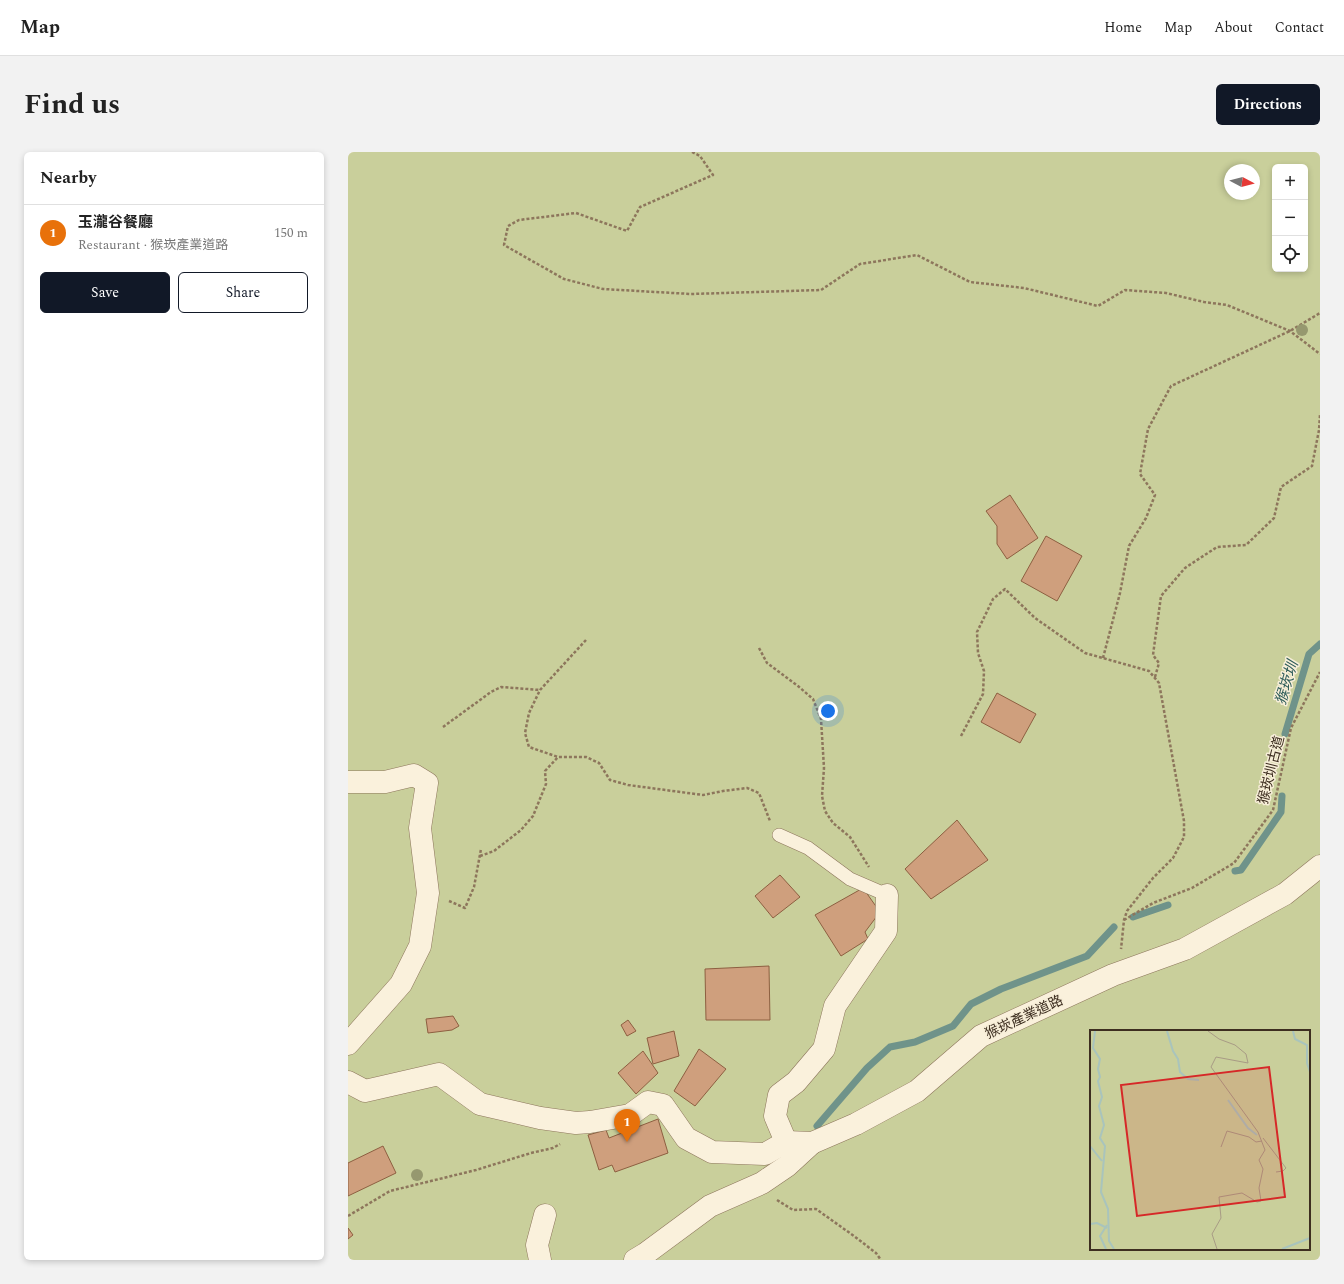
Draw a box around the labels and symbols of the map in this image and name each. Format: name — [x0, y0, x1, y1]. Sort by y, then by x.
north arrow — [1224, 164, 1260, 200]
water label: 猴崁圳 — [1269, 656, 1305, 708]
your location — [818, 701, 838, 721]
street label: 猴崁圳古道 — [1252, 733, 1290, 807]
street label: 猴崁產業道路 — [981, 990, 1067, 1044]
inset map — [1090, 1030, 1310, 1250]
pin: 1 — [614, 1109, 640, 1142]

